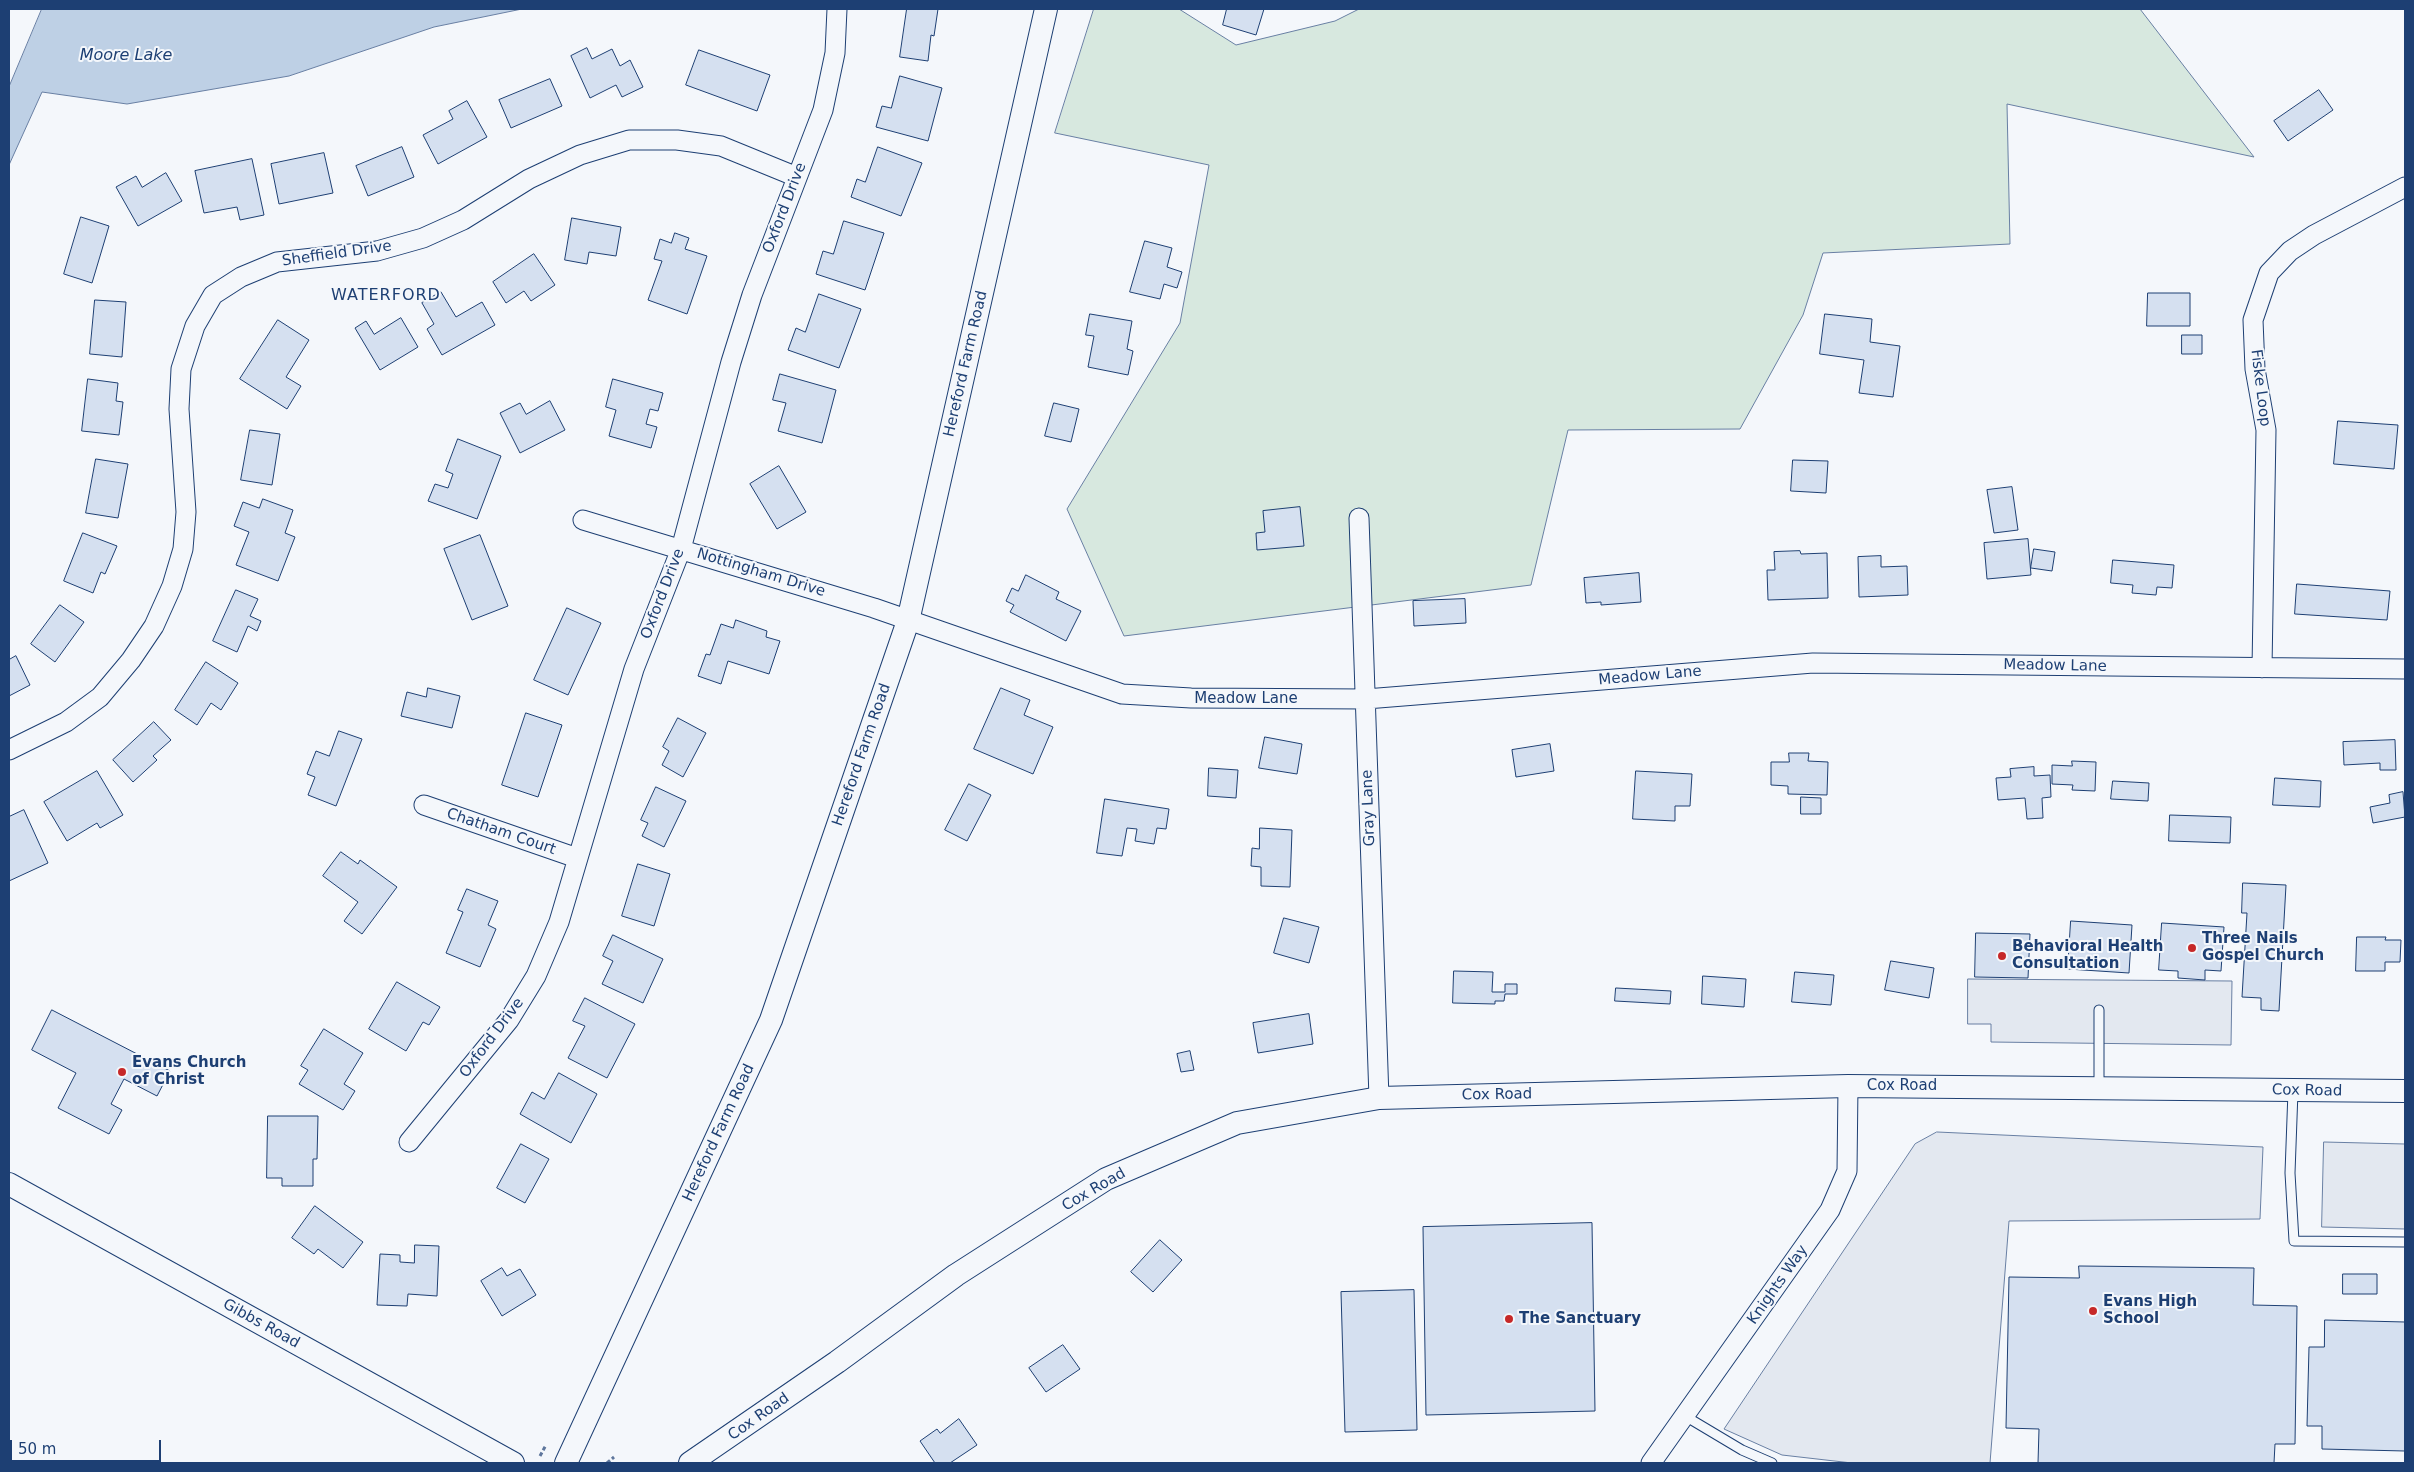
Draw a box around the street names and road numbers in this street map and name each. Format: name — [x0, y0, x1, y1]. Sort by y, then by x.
street label: Oxford Drive — [760, 160, 810, 256]
street label: Sheffield Drive — [281, 237, 393, 271]
street label: Hereford Farm Road — [940, 289, 992, 439]
street label: Fiske Loop — [2246, 348, 2274, 428]
street label: Nottingham Drive — [695, 545, 827, 601]
street label: Oxford Drive — [638, 546, 688, 642]
street label: Meadow Lane — [2003, 656, 2107, 676]
street label: Meadow Lane — [1598, 663, 1702, 689]
street label: Hereford Farm Road — [829, 681, 895, 829]
street label: Meadow Lane — [1194, 690, 1298, 708]
street label: Gray Lane — [1359, 769, 1379, 847]
street label: Chatham Court — [444, 805, 558, 859]
street label: Oxford Drive — [456, 995, 528, 1081]
street label: Hereford Farm Road — [679, 1061, 759, 1205]
street label: Cox Road — [1867, 1077, 1937, 1095]
street label: Cox Road — [2272, 1081, 2342, 1101]
street label: Cox Road — [1462, 1085, 1532, 1105]
street label: Cox Road — [1059, 1165, 1129, 1215]
street label: Knights Way — [1744, 1242, 1812, 1328]
street label: Gibbs Road — [219, 1296, 303, 1352]
street label: Cox Road — [725, 1389, 793, 1445]

